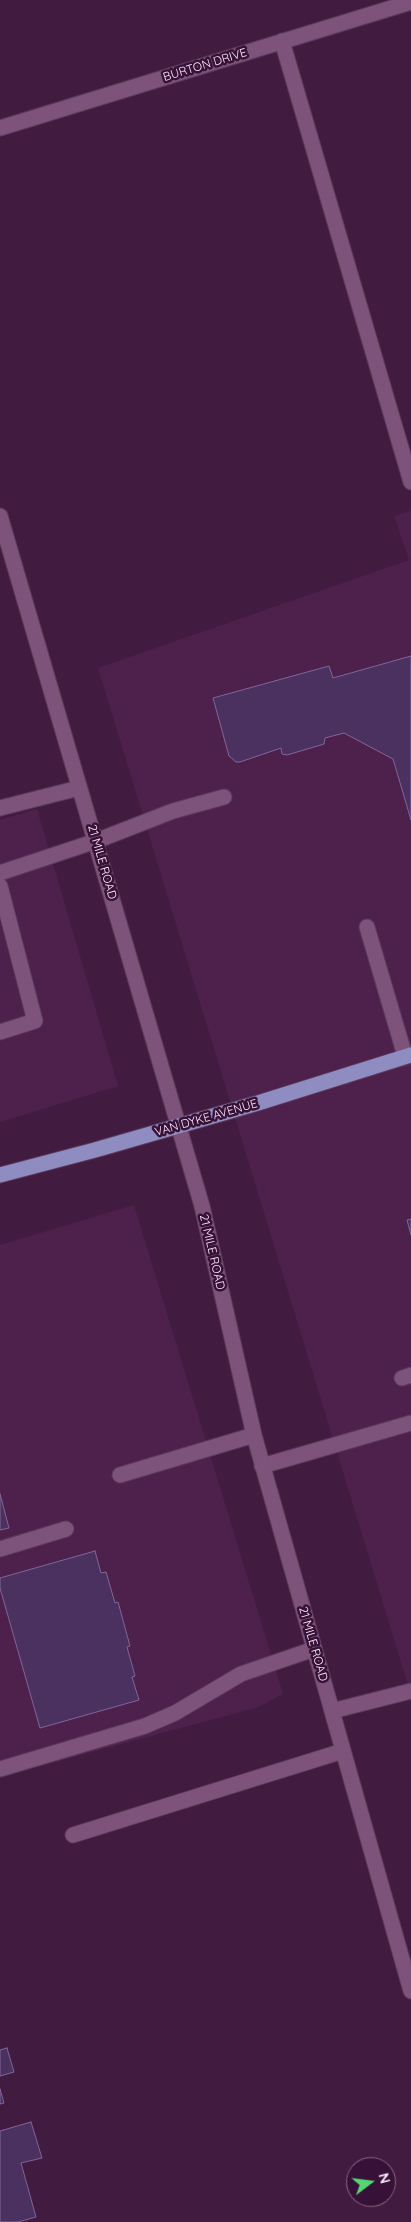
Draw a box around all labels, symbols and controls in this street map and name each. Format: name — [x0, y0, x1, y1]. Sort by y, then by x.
street label: BURTON DRIVE — [161, 45, 249, 85]
street label: 21 MILE ROAD — [84, 823, 120, 901]
street label: VAN DYKE AVENUE — [153, 1096, 259, 1140]
street label: 21 MILE ROAD — [196, 1213, 228, 1291]
street label: 21 MILE ROAD — [295, 1605, 331, 1683]
north arrow — [346, 2157, 396, 2207]
text: N — [374, 2171, 395, 2186]

